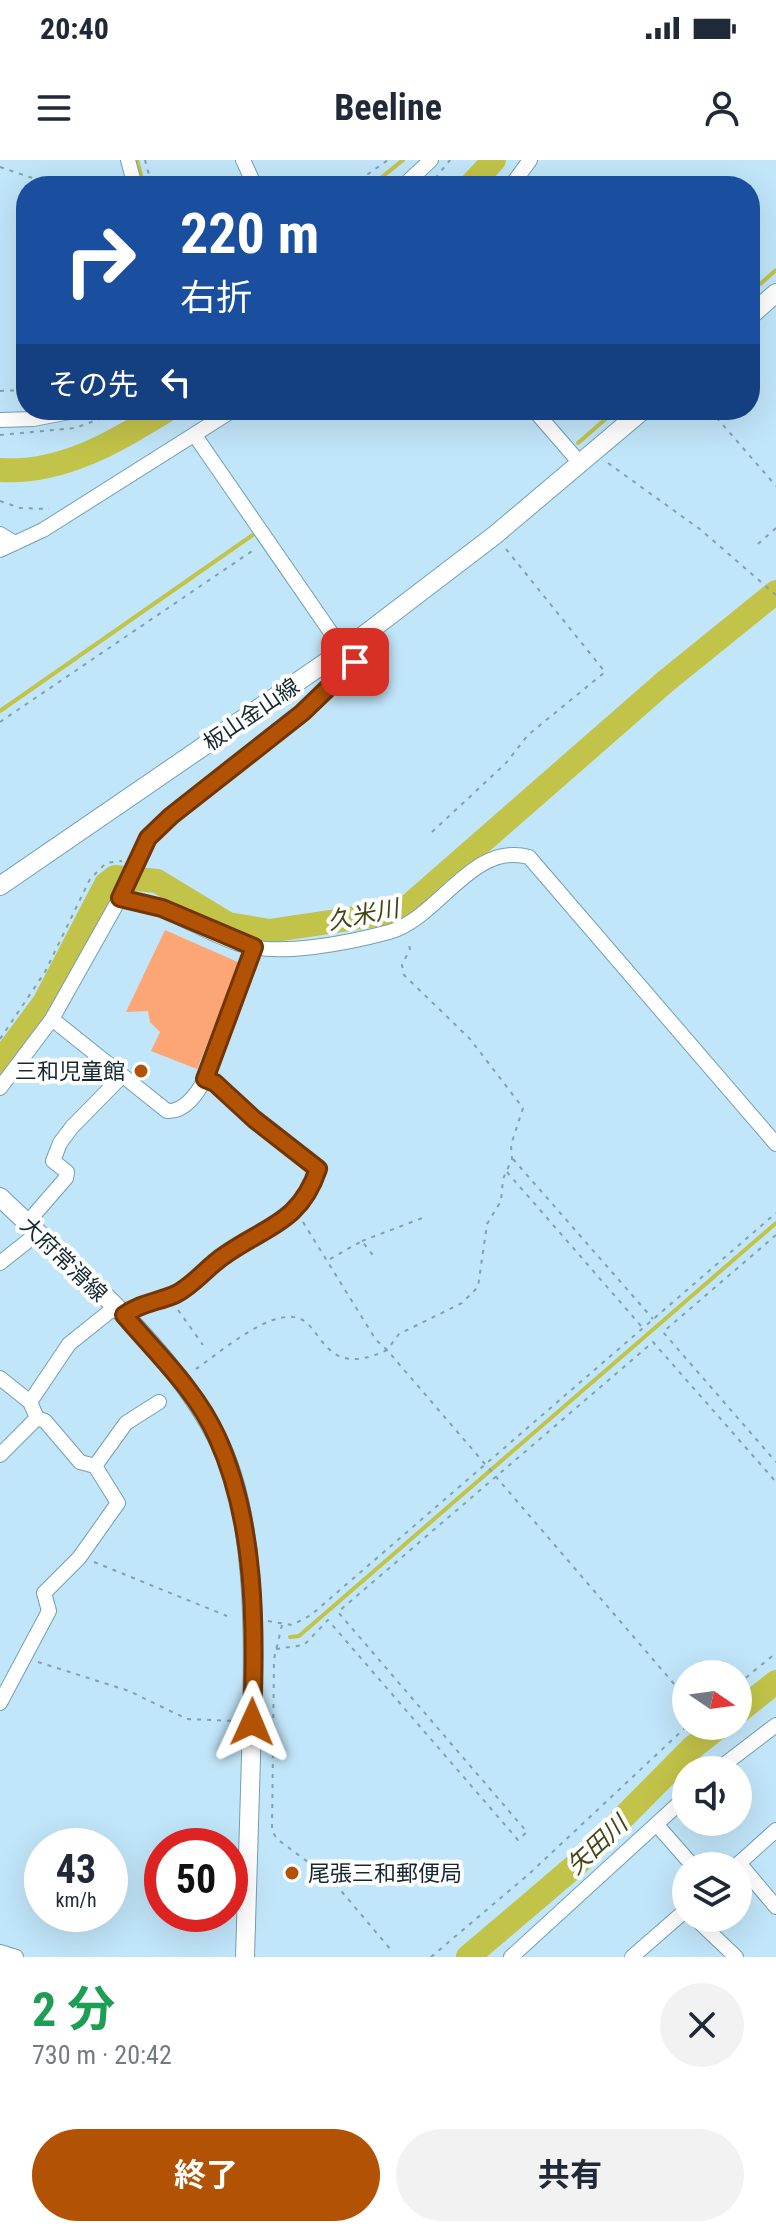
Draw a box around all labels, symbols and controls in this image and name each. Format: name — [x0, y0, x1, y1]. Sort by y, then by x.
text: 20:40 — [40, 11, 109, 46]
icon: menu — [32, 86, 76, 130]
icon: person — [700, 86, 744, 130]
text: Beeline — [334, 87, 442, 129]
text: 220 m — [180, 201, 319, 267]
icon: right — [48, 208, 152, 312]
text: 右折 — [180, 277, 252, 319]
icon: left — [154, 360, 198, 404]
text: その先 — [48, 367, 138, 402]
pin — [321, 628, 389, 696]
icon: arrive — [333, 640, 377, 684]
street label: 板山金山線 — [199, 673, 304, 756]
water label: 久米川 — [325, 894, 404, 936]
place label: 三和児童館 — [15, 1059, 125, 1084]
marker: 三和児童館 — [132, 1062, 150, 1080]
street label: 大府常滑線 — [15, 1212, 112, 1307]
north arrow — [672, 1660, 752, 1740]
map controls — [672, 1660, 752, 1932]
position arrow — [210, 1680, 294, 1764]
button: sound — [672, 1756, 752, 1836]
water label: 矢田川 — [561, 1808, 635, 1880]
speed limit sign: 50 — [144, 1828, 248, 1932]
text: 43 — [56, 1846, 96, 1893]
button: layers — [672, 1852, 752, 1932]
place label: 尾張三和郵便局 — [308, 1861, 462, 1886]
marker: 尾張三和郵便局 — [283, 1864, 301, 1882]
text: km/h — [55, 1888, 97, 1912]
text: 2 分 — [32, 1981, 115, 2038]
button: close — [660, 1983, 744, 2067]
text: 730 m · 20:42 — [32, 2040, 172, 2070]
button: 終了 — [32, 2129, 380, 2221]
button: 共有 — [396, 2129, 744, 2221]

